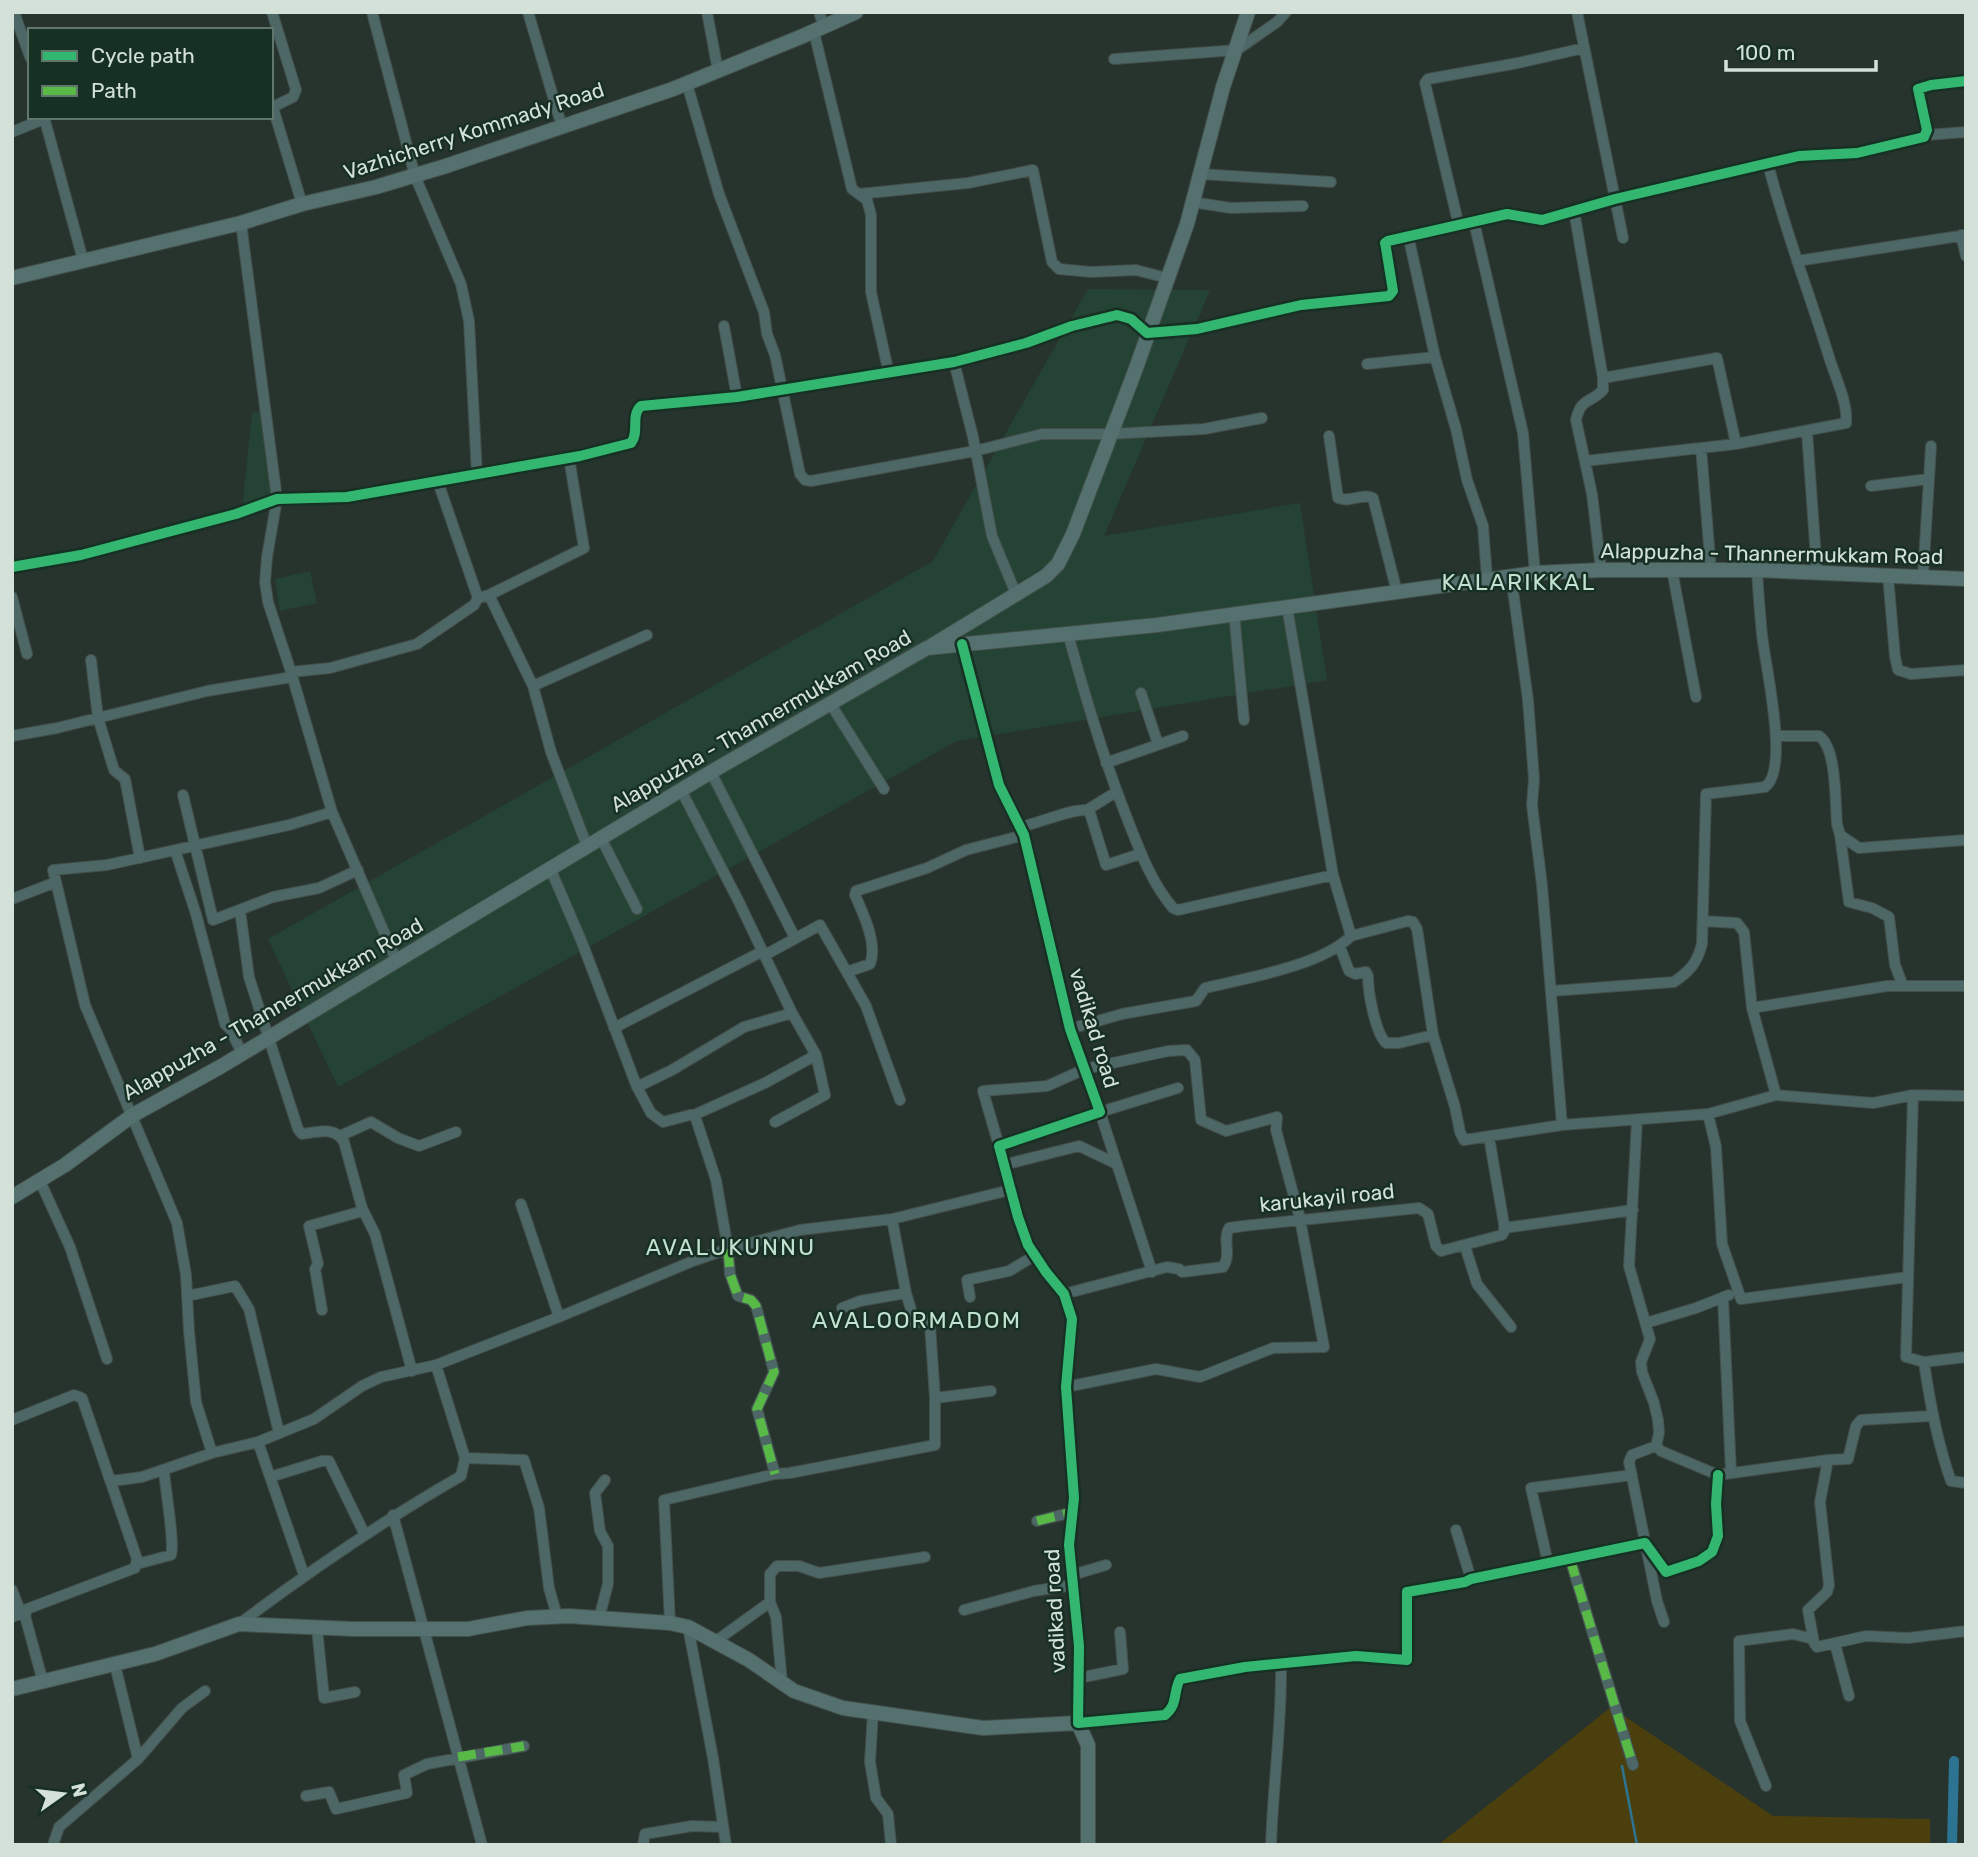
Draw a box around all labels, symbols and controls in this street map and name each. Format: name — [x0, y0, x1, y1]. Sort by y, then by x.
legend — [28, 28, 273, 119]
scale bar — [1726, 28, 1876, 72]
text: 100 m — [1736, 40, 1795, 65]
text: Cycle path — [91, 43, 195, 68]
street label: Vazhicherry Kommady Road — [340, 77, 607, 185]
text: Path — [91, 78, 137, 103]
street label: Alappuzha - Thannermukkam Road — [1600, 538, 1944, 569]
district label: KALARIKKAL — [1442, 568, 1596, 596]
street label: Alappuzha - Thannermukkam Road — [606, 624, 915, 817]
street label: Alappuzha - Thannermukkam Road — [118, 912, 427, 1105]
street label: vadikad road — [1064, 965, 1125, 1091]
street label: karukayil road — [1258, 1178, 1396, 1217]
district label: AVALUKUNNU — [646, 1233, 816, 1261]
district label: AVALOORMADOM — [812, 1306, 1022, 1334]
street label: vadikad road — [1039, 1548, 1070, 1674]
north arrow — [28, 1759, 98, 1829]
text: N — [66, 1781, 92, 1799]

